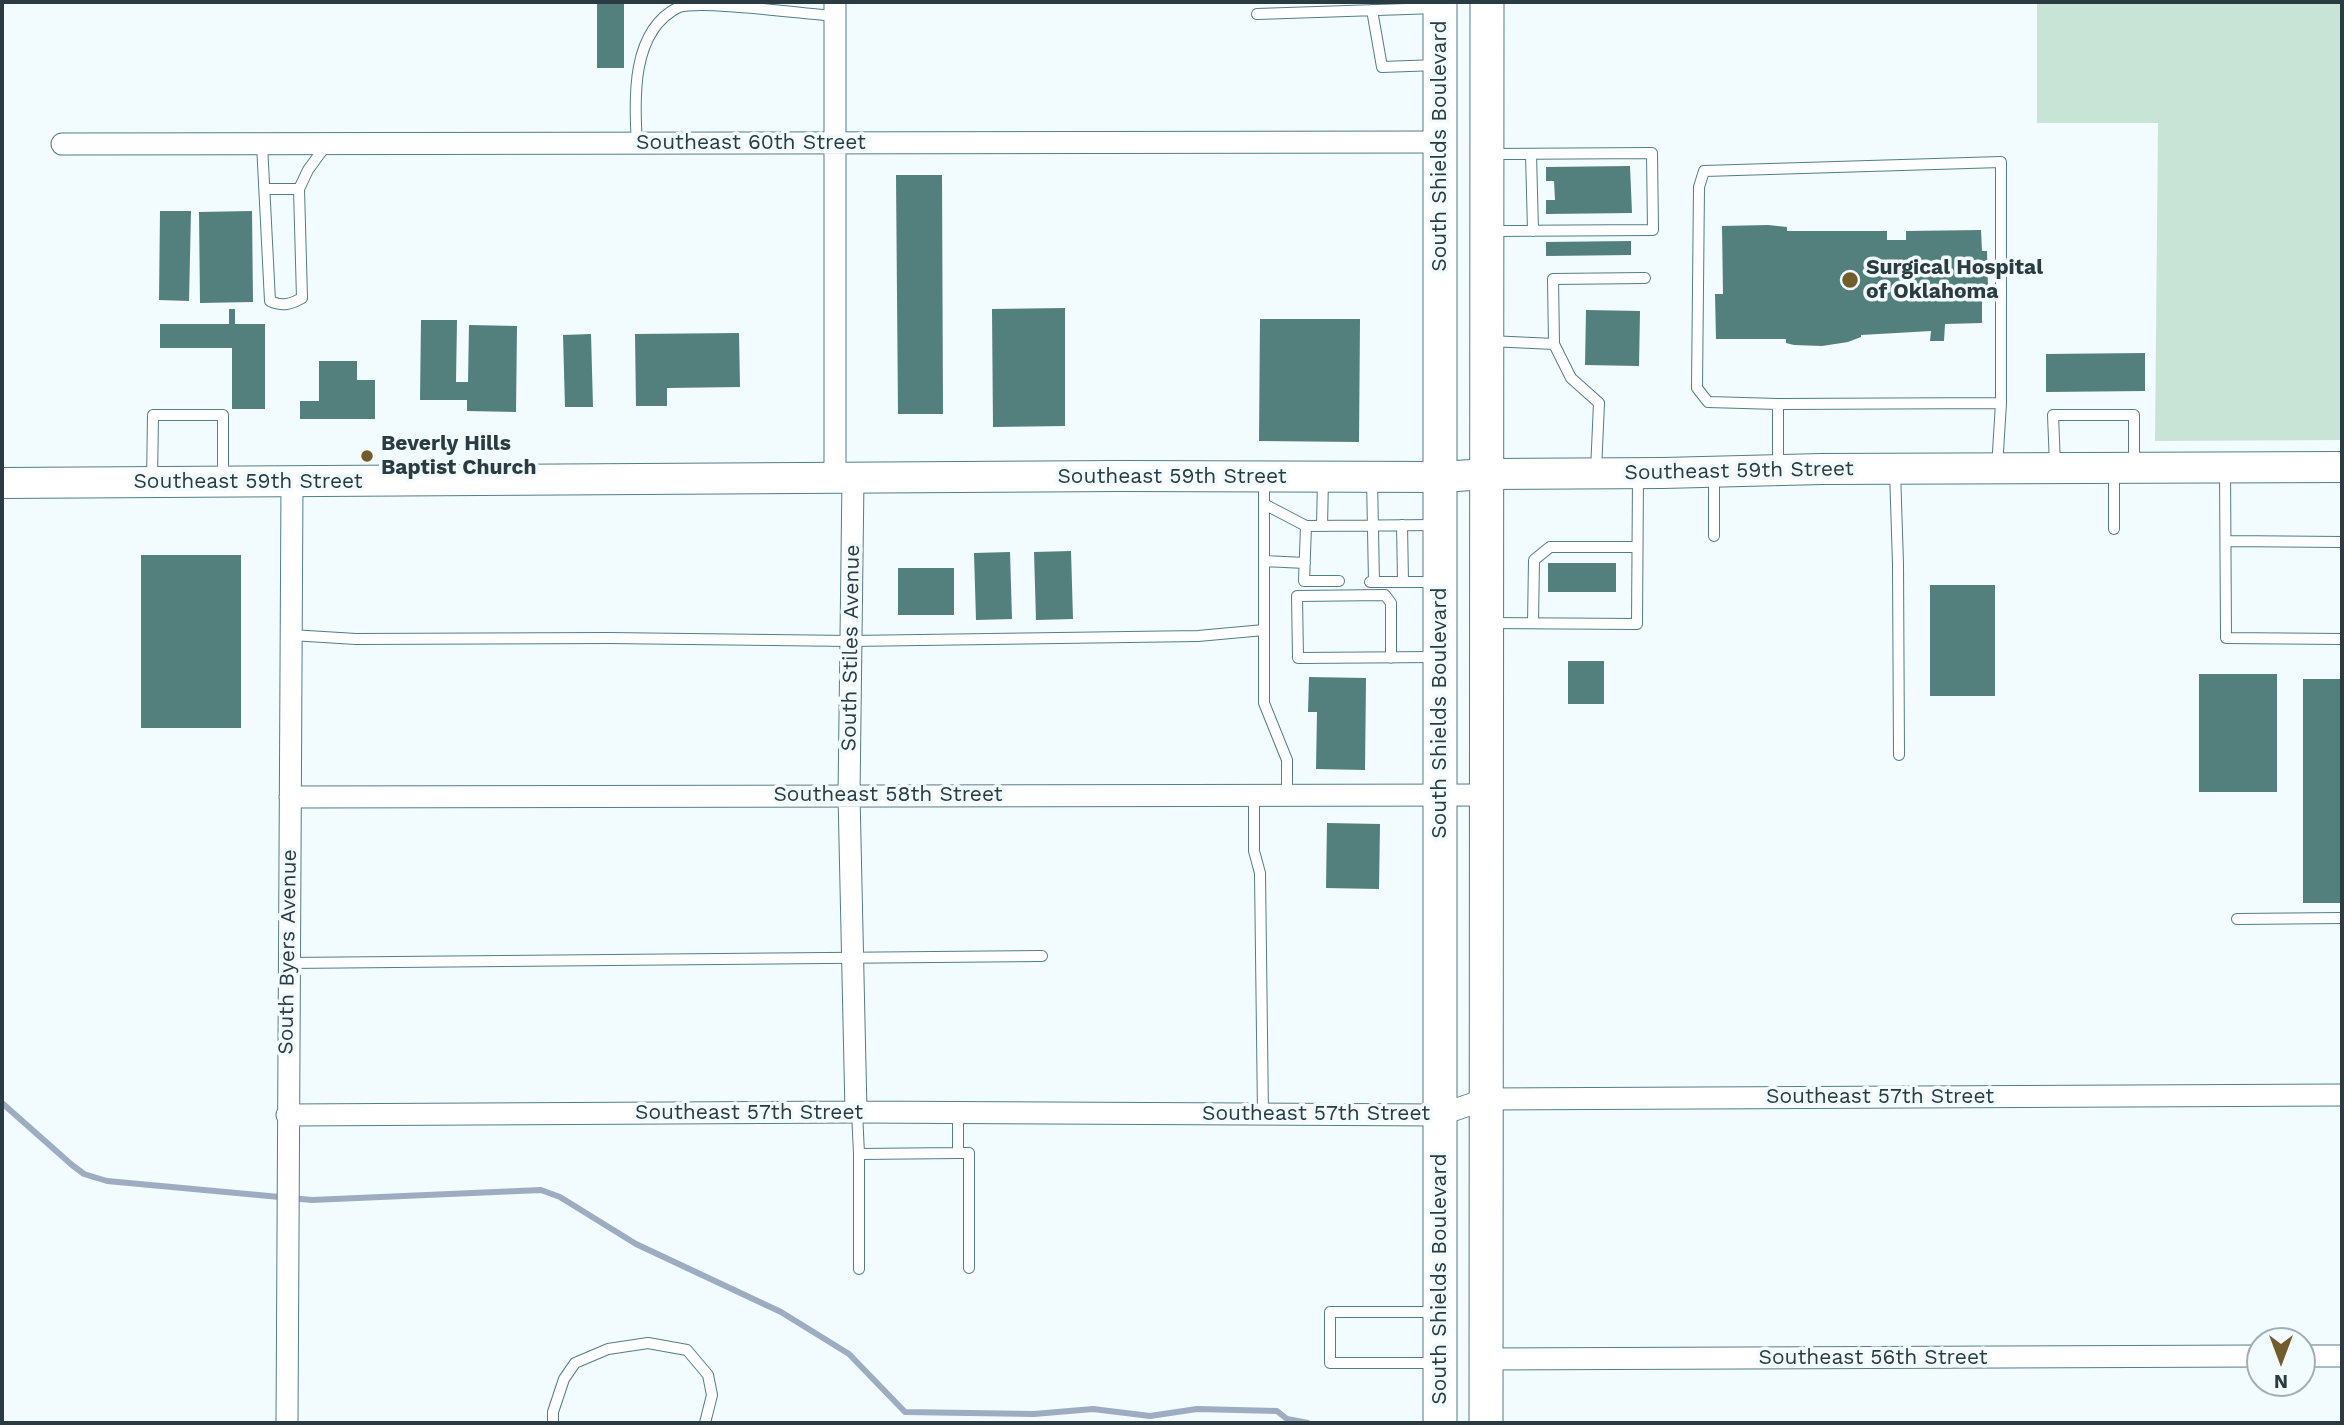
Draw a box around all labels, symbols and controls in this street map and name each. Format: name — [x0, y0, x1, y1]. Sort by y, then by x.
street label: South Shields Boulevard — [1427, 20, 1453, 272]
street label: Southeast 60th Street — [636, 130, 866, 156]
place label: Surgical Hospital of Oklahoma — [1866, 255, 2043, 305]
marker: Surgical Hospital of Oklahoma — [1840, 270, 1860, 290]
place label: Beverly Hills Baptist Church — [381, 431, 536, 481]
marker: Beverly Hills Baptist Church — [359, 448, 375, 464]
street label: Southeast 59th Street — [1624, 456, 1854, 486]
street label: Southeast 59th Street — [1057, 464, 1287, 490]
street label: Southeast 59th Street — [133, 469, 363, 495]
street label: South Stiles Avenue — [837, 544, 865, 752]
street label: South Shields Boulevard — [1427, 587, 1453, 839]
street label: Southeast 58th Street — [773, 782, 1003, 808]
street label: South Byers Avenue — [274, 849, 302, 1055]
street label: Southeast 57th Street — [1766, 1084, 1994, 1110]
street label: Southeast 57th Street — [635, 1100, 863, 1126]
street label: Southeast 57th Street — [1202, 1101, 1430, 1127]
street label: South Shields Boulevard — [1427, 1153, 1453, 1405]
north arrow — [2246, 1327, 2316, 1397]
street label: Southeast 56th Street — [1758, 1345, 1988, 1371]
text: N — [2274, 1370, 2288, 1393]

